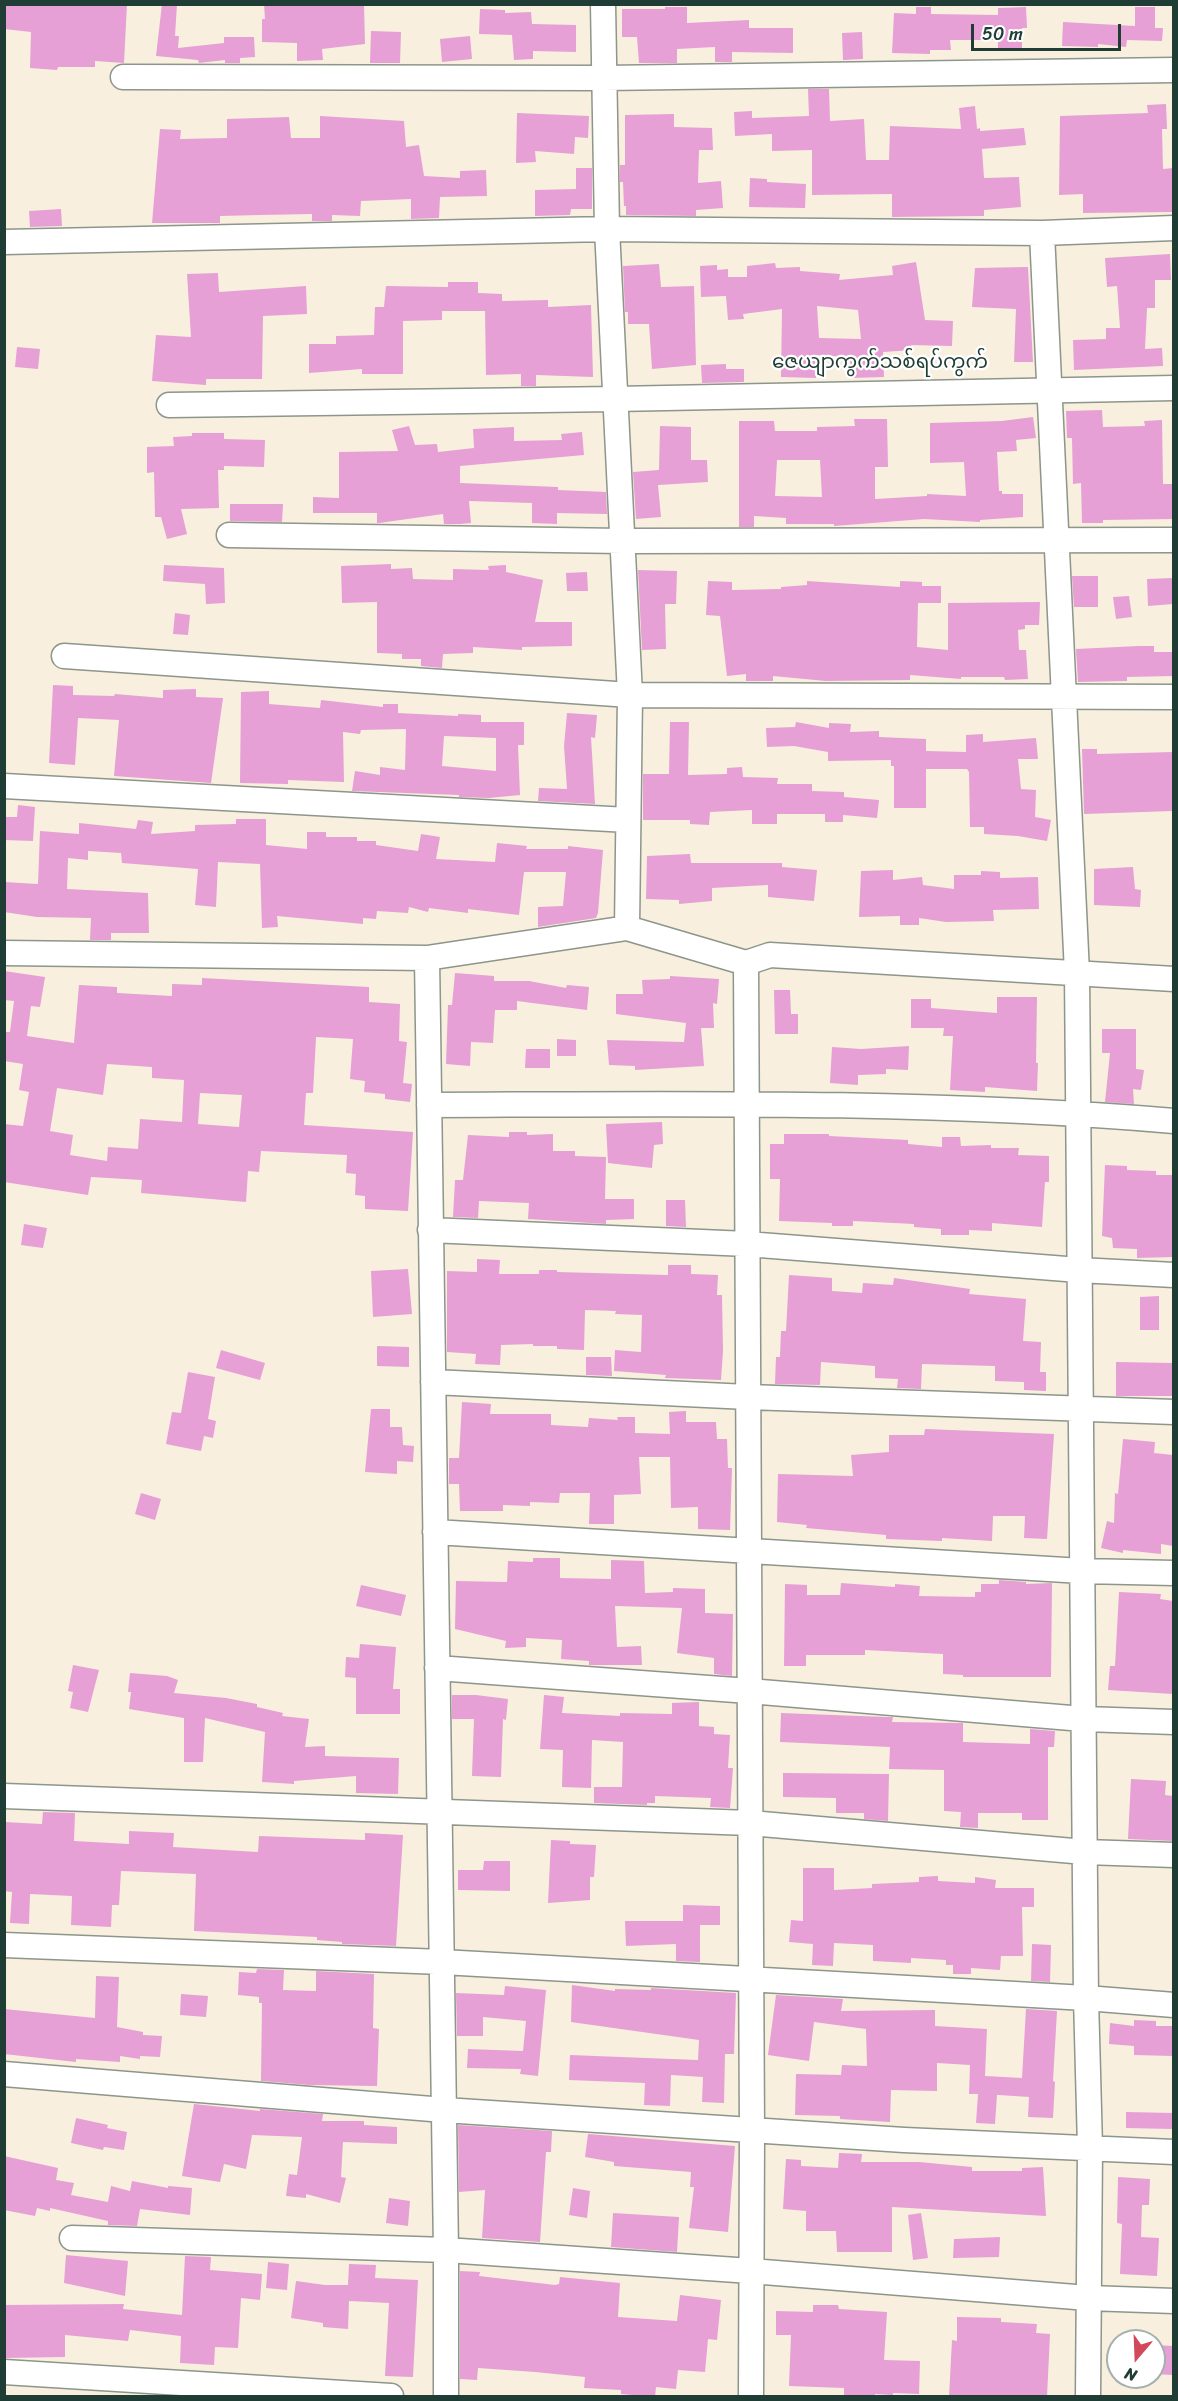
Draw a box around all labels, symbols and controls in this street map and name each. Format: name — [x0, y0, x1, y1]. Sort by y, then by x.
scale bar — [974, 12, 1124, 50]
text: 50 m — [982, 18, 1023, 50]
district label: ဇေယျာကွက်သစ်ရပ်ကွက် — [772, 351, 988, 375]
north arrow — [1106, 2329, 1166, 2389]
text: N — [1121, 2359, 1141, 2390]

